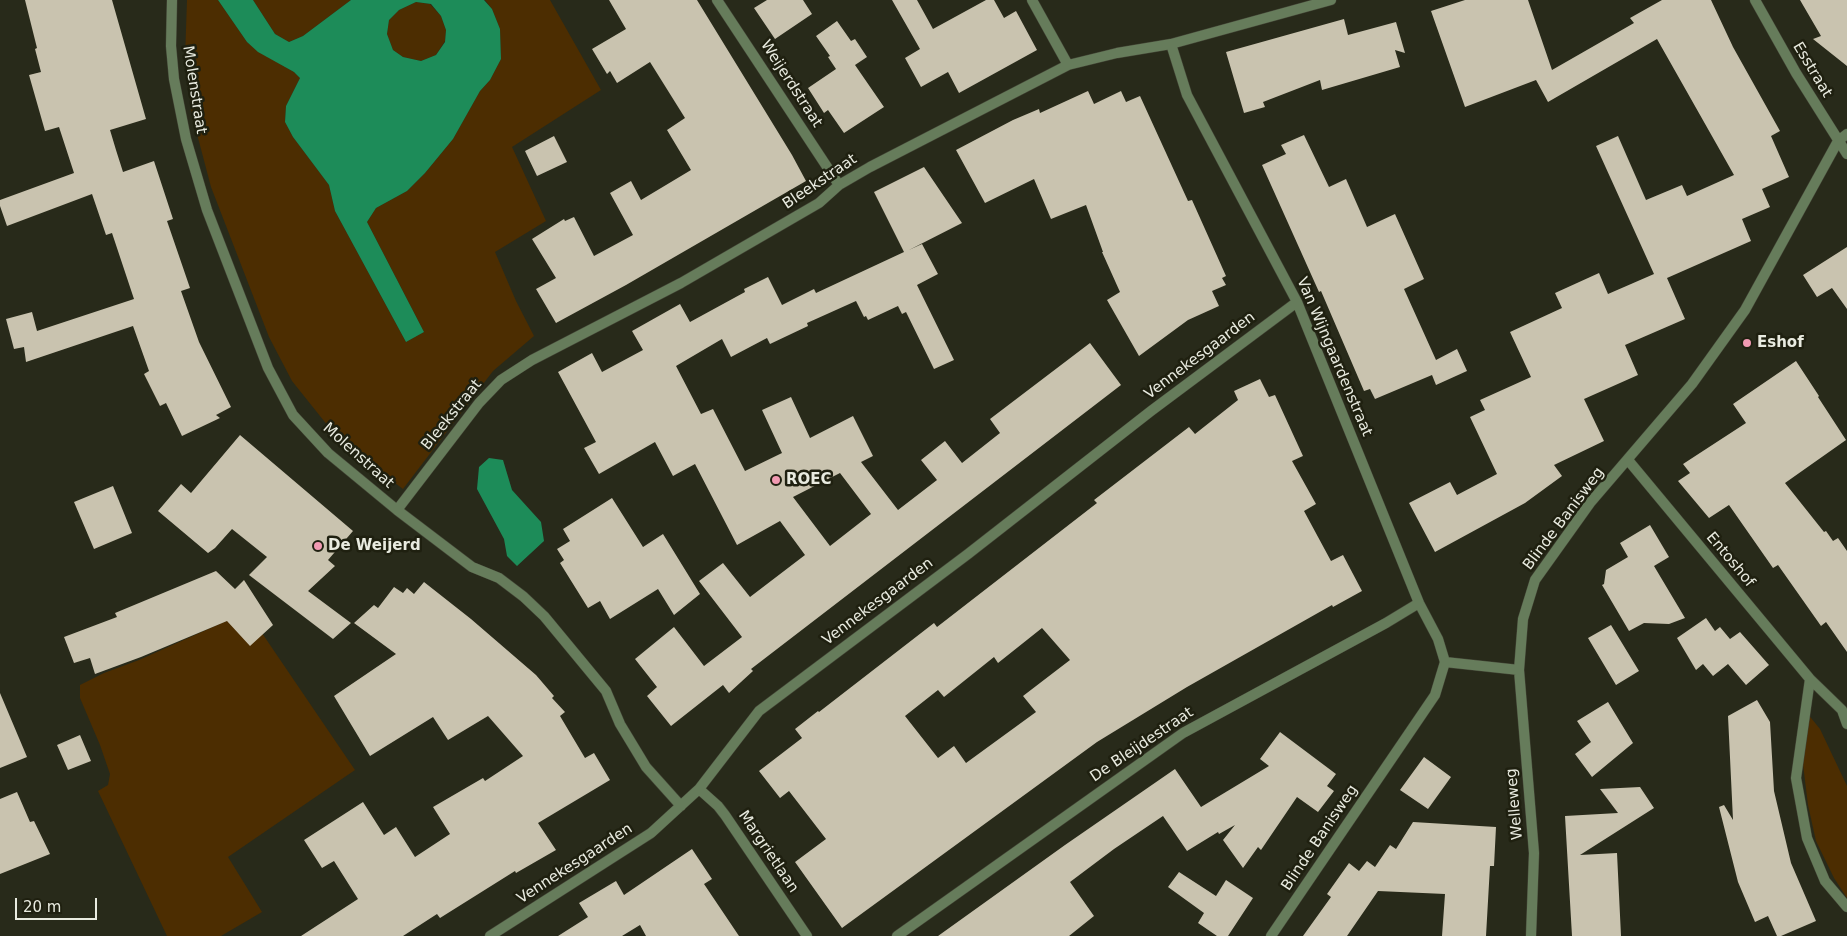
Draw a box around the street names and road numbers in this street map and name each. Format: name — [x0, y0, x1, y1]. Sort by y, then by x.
street label: Weijerdstraat — [756, 37, 826, 131]
street label: Esstraat — [1788, 39, 1836, 101]
street label: Molenstraat — [178, 45, 210, 135]
street label: Bleekstraat — [779, 151, 861, 213]
street label: Van Wijngaardenstraat — [1292, 275, 1376, 439]
street label: Vennekesgaarden — [1141, 309, 1259, 403]
street label: Bleekstraat — [418, 376, 486, 454]
street label: Molenstraat — [319, 419, 397, 493]
street label: Blinde Banisweg — [1520, 464, 1608, 574]
street label: Entoshof — [1702, 529, 1758, 591]
street label: Vennekesgaarden — [819, 555, 937, 649]
street label: De Bleijdestraat — [1087, 704, 1197, 786]
street label: Welleweg — [1503, 767, 1527, 841]
street label: Blinde Banisweg — [1278, 782, 1362, 894]
street label: Margrietlaan — [734, 808, 802, 896]
street label: Vennekesgaarden — [514, 820, 636, 908]

